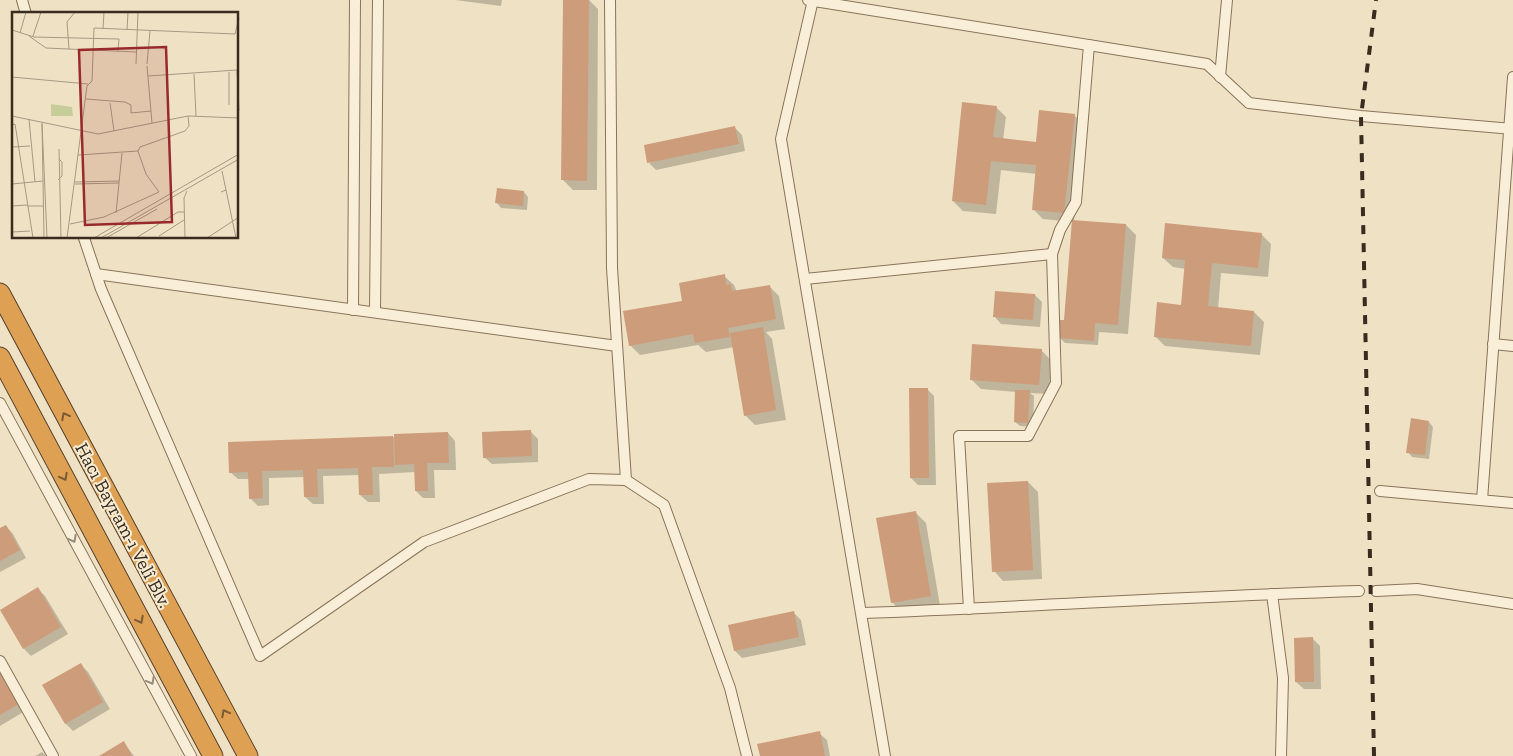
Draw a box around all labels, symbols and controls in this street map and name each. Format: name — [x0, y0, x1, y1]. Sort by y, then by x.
inset map — [12, 12, 239, 239]
one-way arrow — [61, 412, 71, 421]
street label: Hacı Bayram-ı Velî Blv. — [70, 439, 177, 612]
one-way arrow — [58, 472, 68, 481]
one-way arrow — [67, 533, 77, 542]
one-way arrow — [134, 615, 144, 624]
one-way arrow — [145, 676, 155, 685]
one-way arrow — [221, 709, 231, 718]

